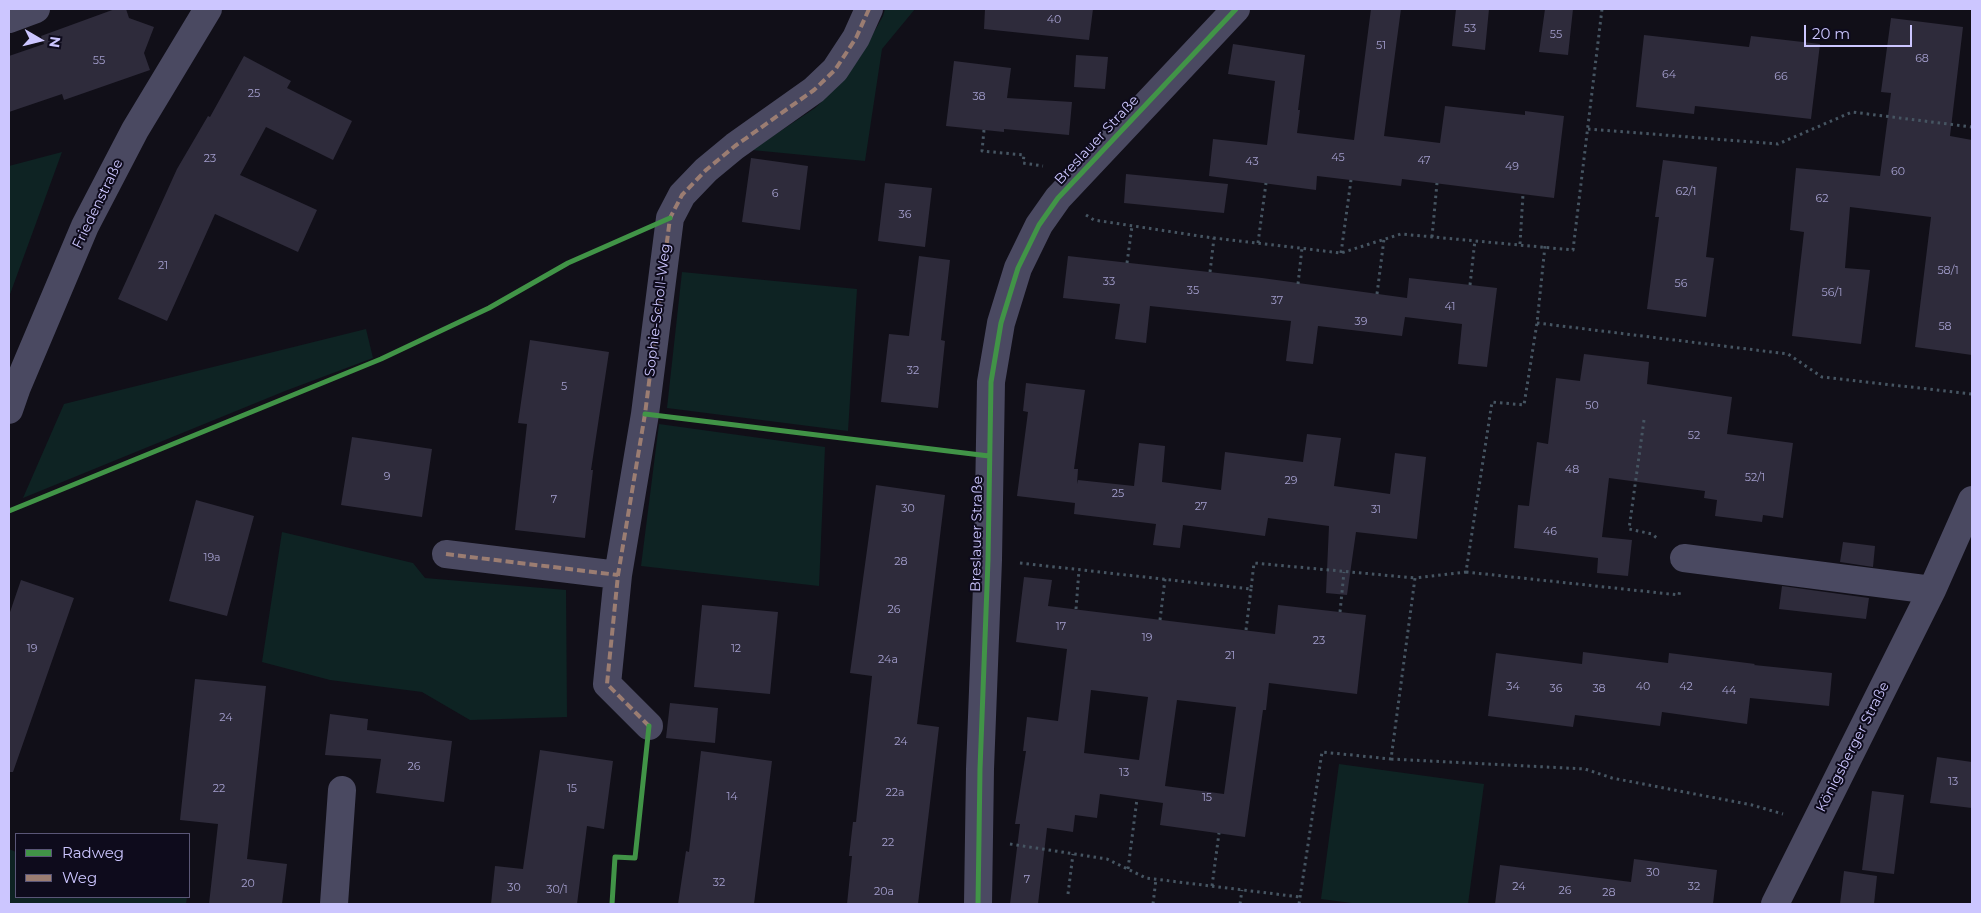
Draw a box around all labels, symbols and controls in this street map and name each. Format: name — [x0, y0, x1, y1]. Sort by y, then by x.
house number: 40 — [1047, 13, 1061, 27]
north arrow — [15, 15, 65, 65]
scale bar — [1806, 15, 1914, 47]
house number: 53 — [1464, 22, 1476, 36]
text: 20 m — [1812, 24, 1850, 43]
house number: 55 — [1550, 28, 1562, 42]
text: N — [45, 35, 65, 49]
house number: 51 — [1376, 39, 1386, 53]
house number: 68 — [1915, 52, 1929, 66]
house number: 55 — [93, 54, 105, 68]
house number: 64 — [1662, 68, 1676, 82]
house number: 66 — [1774, 70, 1788, 84]
house number: 25 — [248, 87, 260, 101]
house number: 38 — [972, 90, 986, 104]
street label: Breslauer Straße — [1051, 92, 1143, 188]
house number: 45 — [1331, 151, 1345, 165]
house number: 23 — [204, 152, 216, 166]
house number: 47 — [1417, 154, 1431, 168]
house number: 43 — [1245, 155, 1259, 169]
street label: Friedenstraße — [69, 157, 127, 251]
house number: 49 — [1505, 160, 1519, 174]
house number: 60 — [1891, 165, 1905, 179]
house number: 62/1 — [1675, 185, 1697, 199]
house number: 6 — [772, 187, 778, 201]
house number: 62 — [1816, 192, 1828, 206]
house number: 36 — [899, 208, 911, 222]
street label: Sophie-Scholl-Weg — [642, 243, 674, 377]
house number: 21 — [158, 259, 168, 273]
house number: 58/1 — [1937, 264, 1959, 278]
house number: 33 — [1103, 275, 1115, 289]
house number: 56 — [1675, 277, 1687, 291]
house number: 35 — [1187, 284, 1199, 298]
house number: 56/1 — [1821, 286, 1843, 300]
house number: 37 — [1271, 294, 1283, 308]
house number: 41 — [1445, 300, 1455, 314]
house number: 39 — [1355, 315, 1367, 329]
house number: 58 — [1938, 320, 1952, 334]
house number: 32 — [907, 364, 919, 378]
house number: 5 — [561, 380, 567, 394]
house number: 50 — [1585, 399, 1599, 413]
house number: 52 — [1688, 429, 1700, 443]
house number: 48 — [1565, 463, 1579, 477]
house number: 9 — [384, 470, 390, 484]
house number: 52/1 — [1745, 471, 1765, 485]
house number: 29 — [1285, 474, 1297, 488]
street label: Breslauer Straße — [968, 476, 986, 592]
house number: 25 — [1112, 487, 1124, 501]
house number: 7 — [551, 493, 557, 507]
house number: 27 — [1195, 500, 1207, 514]
house number: 30 — [901, 502, 915, 516]
house number: 31 — [1371, 503, 1381, 517]
house number: 46 — [1543, 525, 1557, 539]
house number: 19a — [203, 551, 221, 565]
house number: 28 — [894, 555, 908, 569]
house number: 26 — [888, 603, 900, 617]
house number: 17 — [1056, 620, 1066, 634]
house number: 19 — [1142, 631, 1152, 645]
house number: 23 — [1313, 634, 1325, 648]
house number: 19 — [27, 642, 37, 656]
house number: 12 — [731, 642, 741, 656]
house number: 21 — [1225, 649, 1235, 663]
house number: 24a — [878, 653, 898, 667]
street label: Königsberger Straße — [1813, 679, 1893, 815]
house number: 34 — [1506, 680, 1520, 694]
house number: 40 — [1636, 680, 1650, 694]
house number: 42 — [1679, 680, 1693, 694]
house number: 36 — [1550, 682, 1562, 696]
house number: 38 — [1592, 682, 1606, 696]
house number: 44 — [1722, 684, 1736, 698]
house number: 24 — [219, 711, 233, 725]
house number: 24 — [894, 735, 908, 749]
house number: 26 — [408, 760, 420, 774]
house number: 13 — [1119, 766, 1129, 780]
house number: 13 — [1948, 775, 1958, 789]
house number: 22 — [213, 782, 225, 796]
house number: 15 — [567, 782, 577, 796]
house number: 22a — [886, 786, 904, 800]
house number: 14 — [726, 790, 738, 804]
house number: 15 — [1202, 791, 1212, 805]
legend — [15, 833, 190, 898]
house number: 22 — [882, 836, 894, 850]
text: Radweg — [62, 843, 124, 862]
house number: 30 — [1646, 866, 1660, 880]
text: Weg — [62, 868, 97, 887]
house number: 7 — [1024, 873, 1030, 887]
house number: 32 — [713, 876, 725, 890]
house number: 20 — [241, 877, 255, 891]
house number: 24 — [1512, 880, 1526, 894]
house number: 32 — [1688, 880, 1700, 894]
house number: 30 — [507, 881, 521, 895]
house number: 30/1 — [546, 883, 568, 897]
house number: 26 — [1559, 884, 1571, 898]
house number: 20a — [874, 885, 894, 899]
house number: 28 — [1602, 886, 1616, 900]

